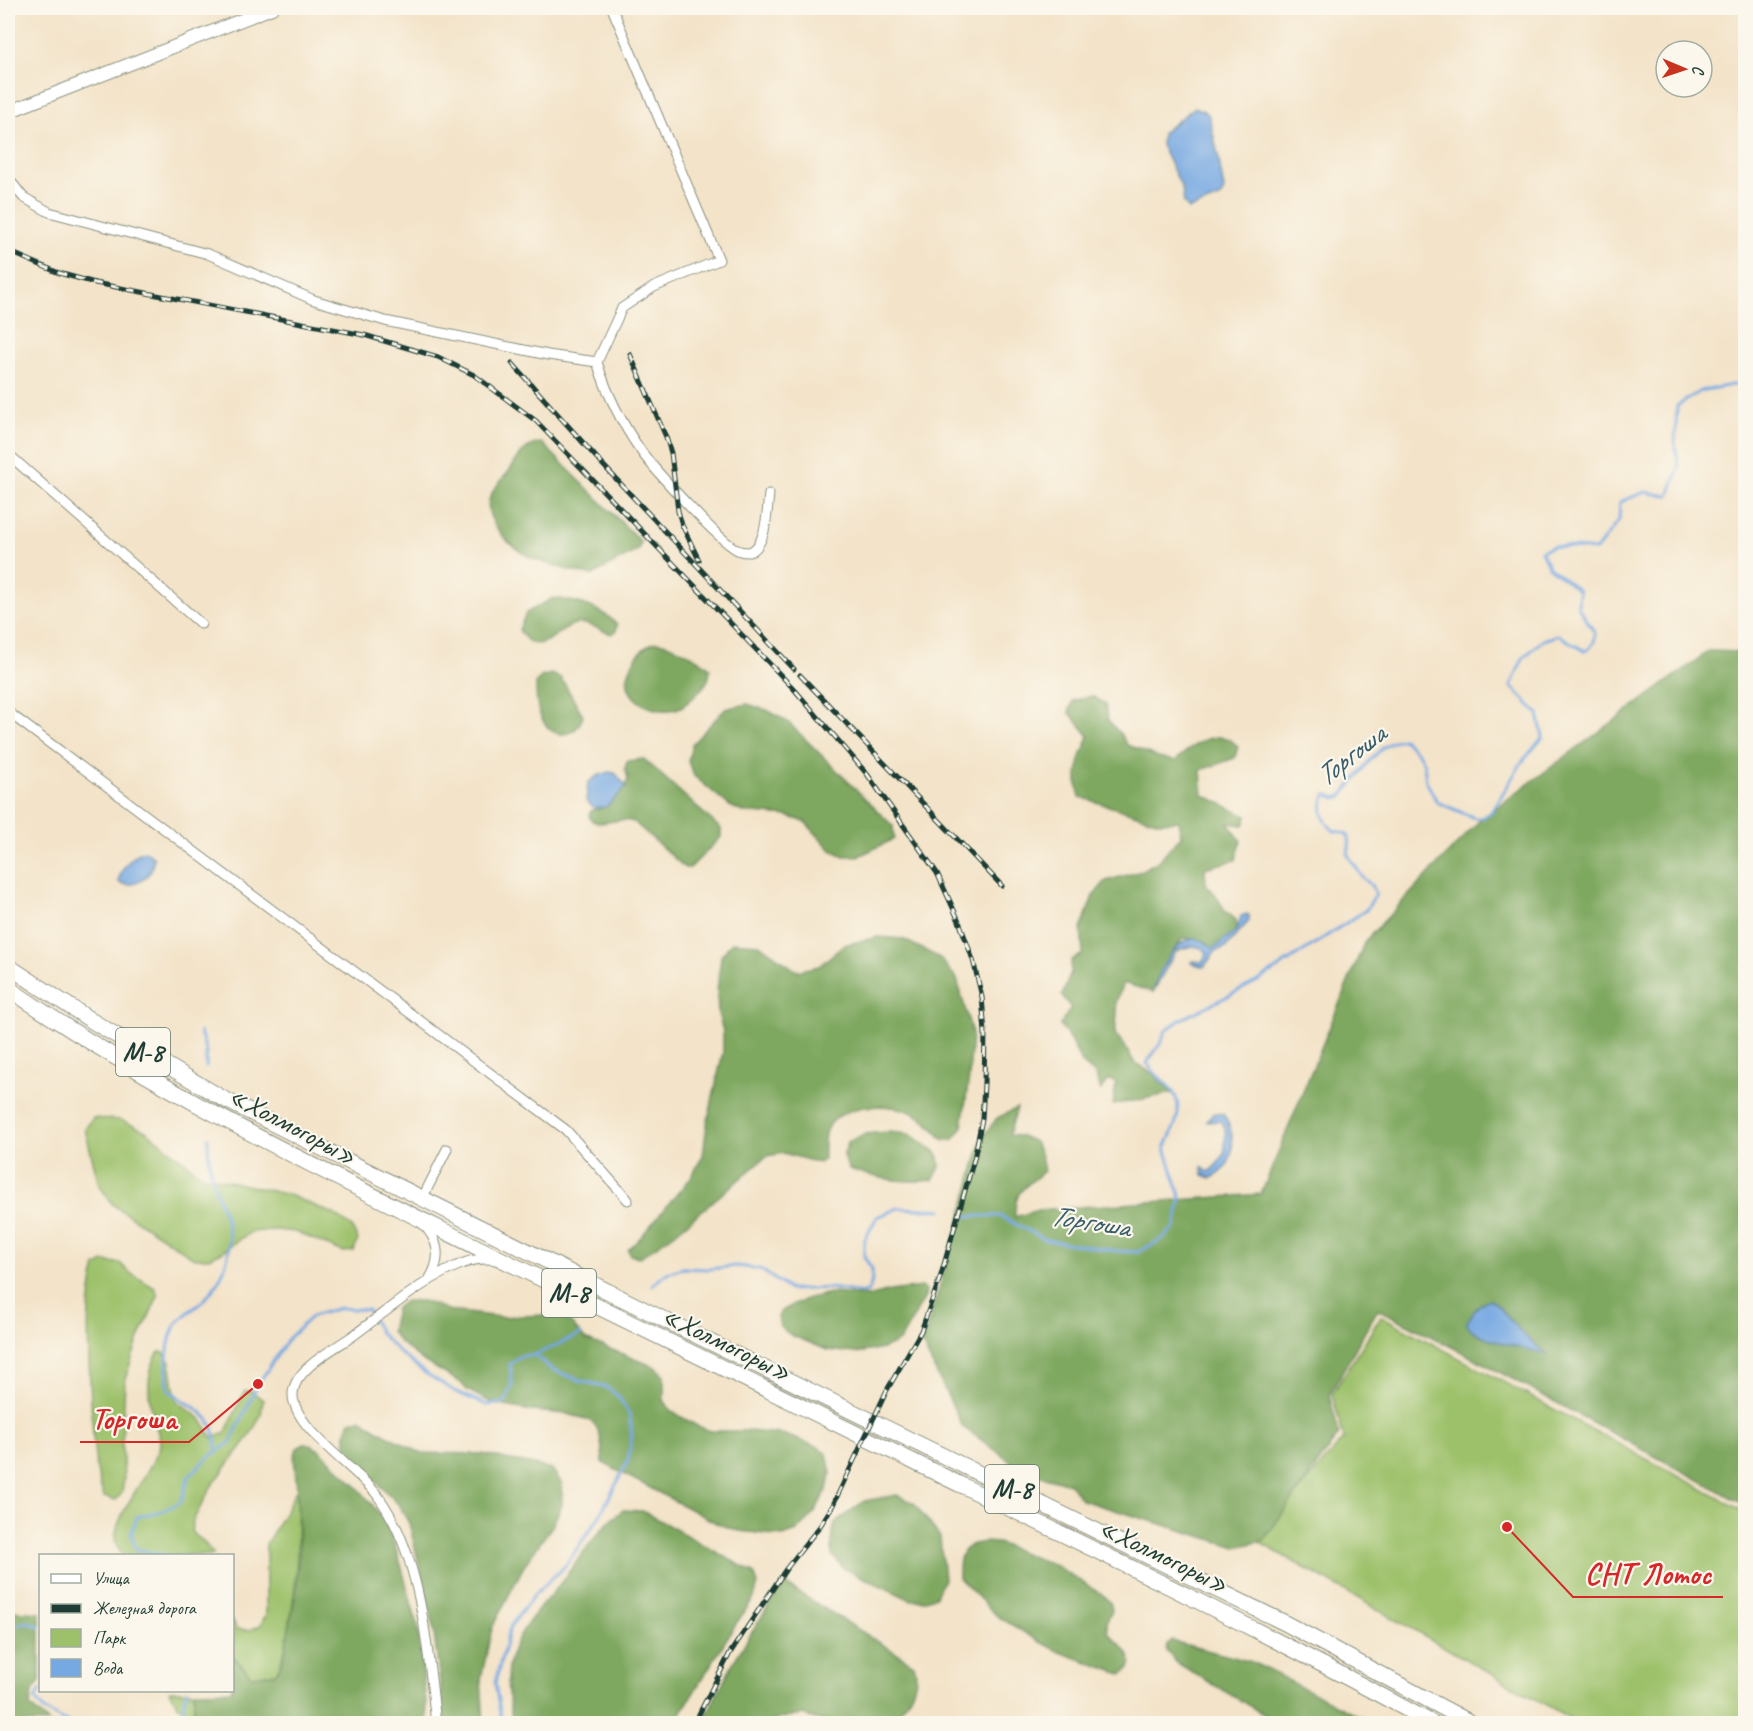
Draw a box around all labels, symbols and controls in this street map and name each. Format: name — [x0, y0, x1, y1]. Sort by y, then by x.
north arrow — [1654, 39, 1714, 99]
text: С — [1688, 65, 1708, 76]
water label: Торгоша — [1307, 713, 1396, 795]
road number: М-8 — [116, 1028, 170, 1076]
street label: «Холмогоры» — [223, 1077, 363, 1173]
water label: Торгоша — [1048, 1196, 1136, 1247]
road number: М-8 — [542, 1269, 596, 1317]
street label: «Холмогоры» — [657, 1297, 797, 1389]
callout: Торгоша — [80, 1394, 189, 1442]
text: Торгоша — [92, 1400, 179, 1438]
road number: М-8 — [985, 1465, 1039, 1513]
street label: «Холмогоры» — [1094, 1509, 1234, 1601]
callout: СНТ Лотос — [1573, 1549, 1723, 1597]
legend — [39, 1554, 234, 1692]
text: СНТ Лотос — [1585, 1555, 1712, 1593]
text: Улица — [93, 1567, 130, 1589]
text: Железная дорога — [93, 1597, 197, 1620]
text: Парк — [93, 1627, 127, 1649]
text: Вода — [93, 1657, 124, 1679]

